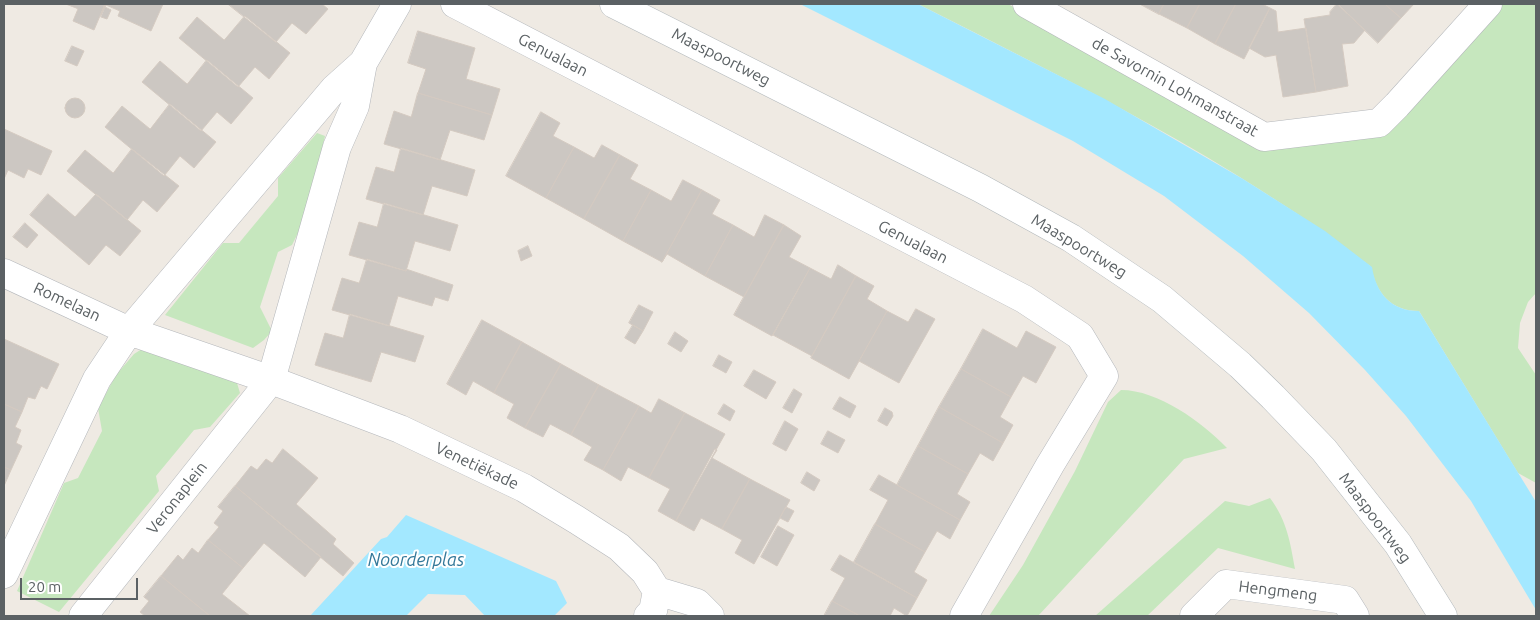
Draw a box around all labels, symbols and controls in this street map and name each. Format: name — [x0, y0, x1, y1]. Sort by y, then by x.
street label: Maaspoortweg — [668, 24, 774, 90]
street label: Genualaan — [515, 29, 591, 81]
street label: de Savornin Lohmanstraat — [1088, 33, 1262, 141]
street label: Maaspoortweg — [1028, 210, 1130, 282]
street label: Genualaan — [875, 216, 951, 268]
street label: Romelaan — [30, 278, 104, 326]
street label: Venetiëkade — [432, 438, 522, 494]
street label: Veronaplein — [143, 458, 211, 538]
street label: Maaspoortweg — [1335, 469, 1415, 567]
water label: Noorderplas — [368, 549, 464, 571]
scale bar — [22, 568, 140, 600]
street label: Hengmeng — [1237, 577, 1319, 605]
text: 20 m — [28, 578, 61, 595]

